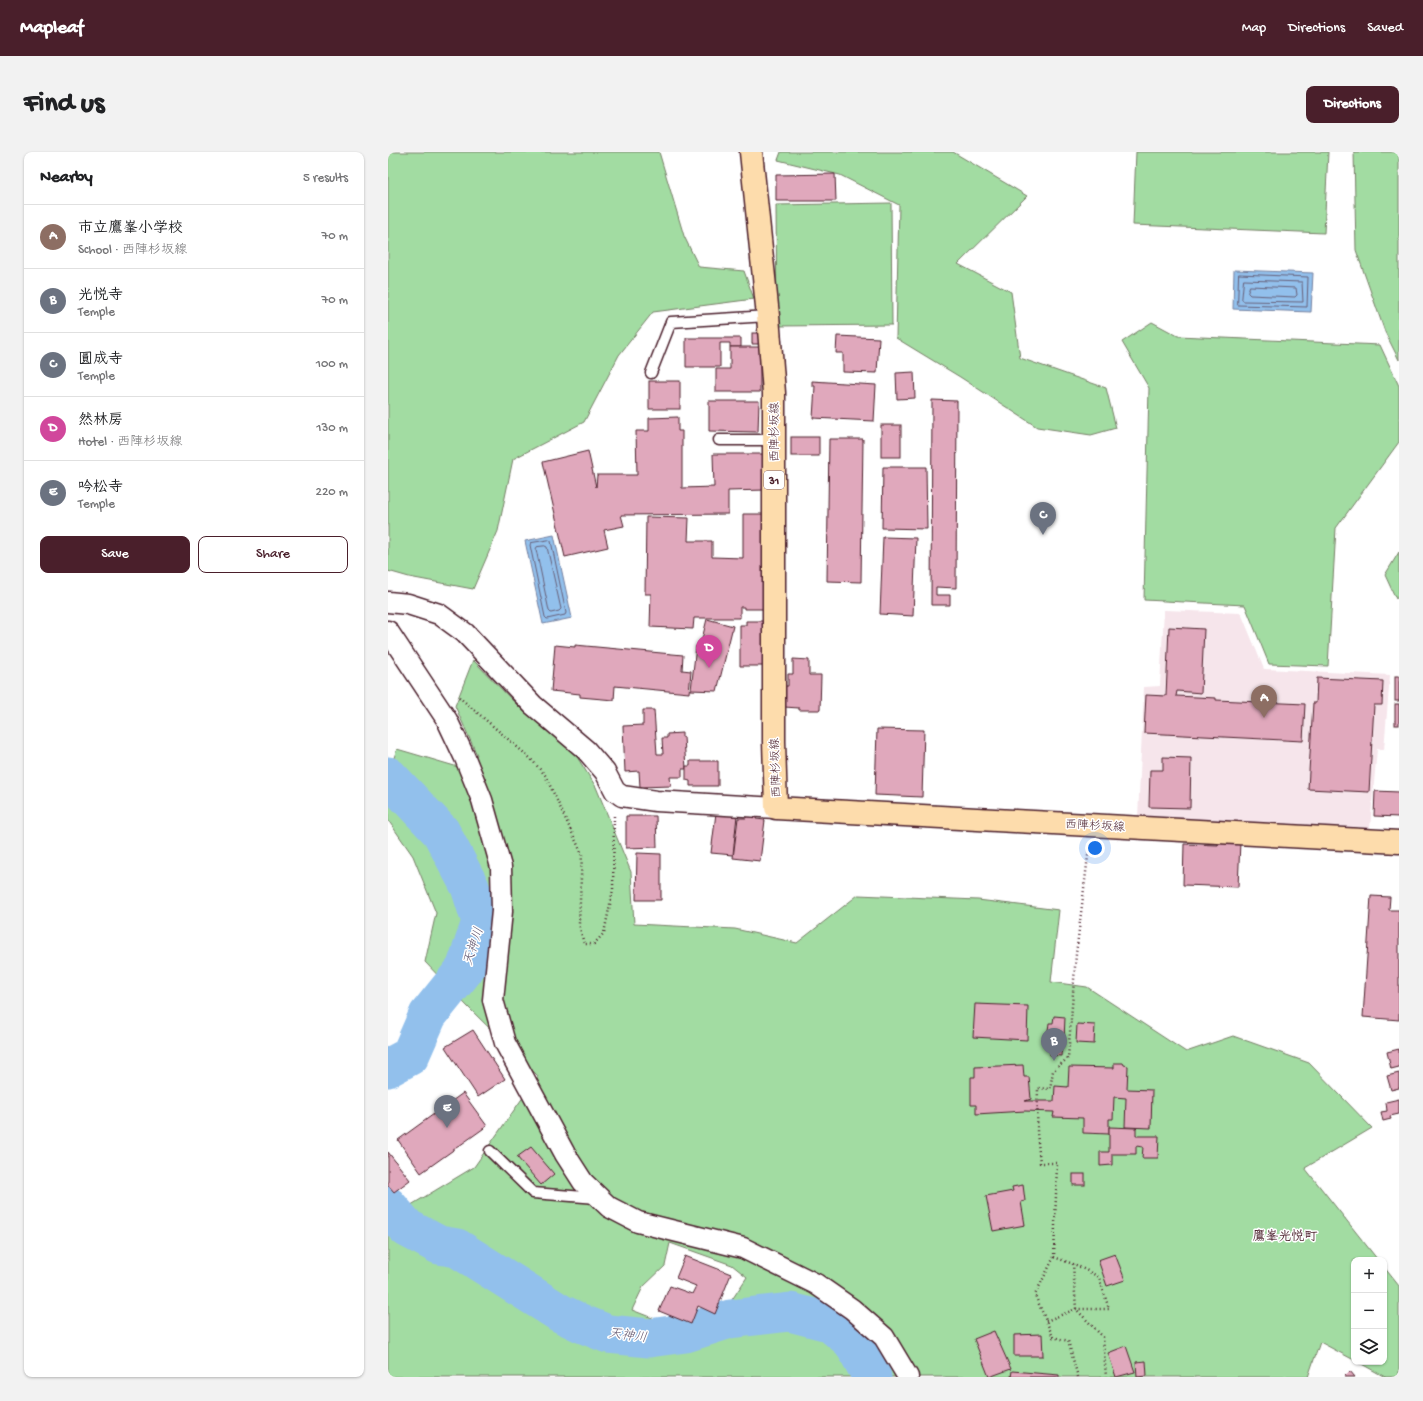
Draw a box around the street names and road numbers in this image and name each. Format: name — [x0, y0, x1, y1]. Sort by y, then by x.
street label: 西陣杉坂線 — [768, 402, 783, 462]
road number: 31 — [764, 471, 784, 489]
street label: 西陣杉坂線 — [768, 738, 785, 798]
street label: 西陣杉坂線 — [1065, 817, 1125, 836]

